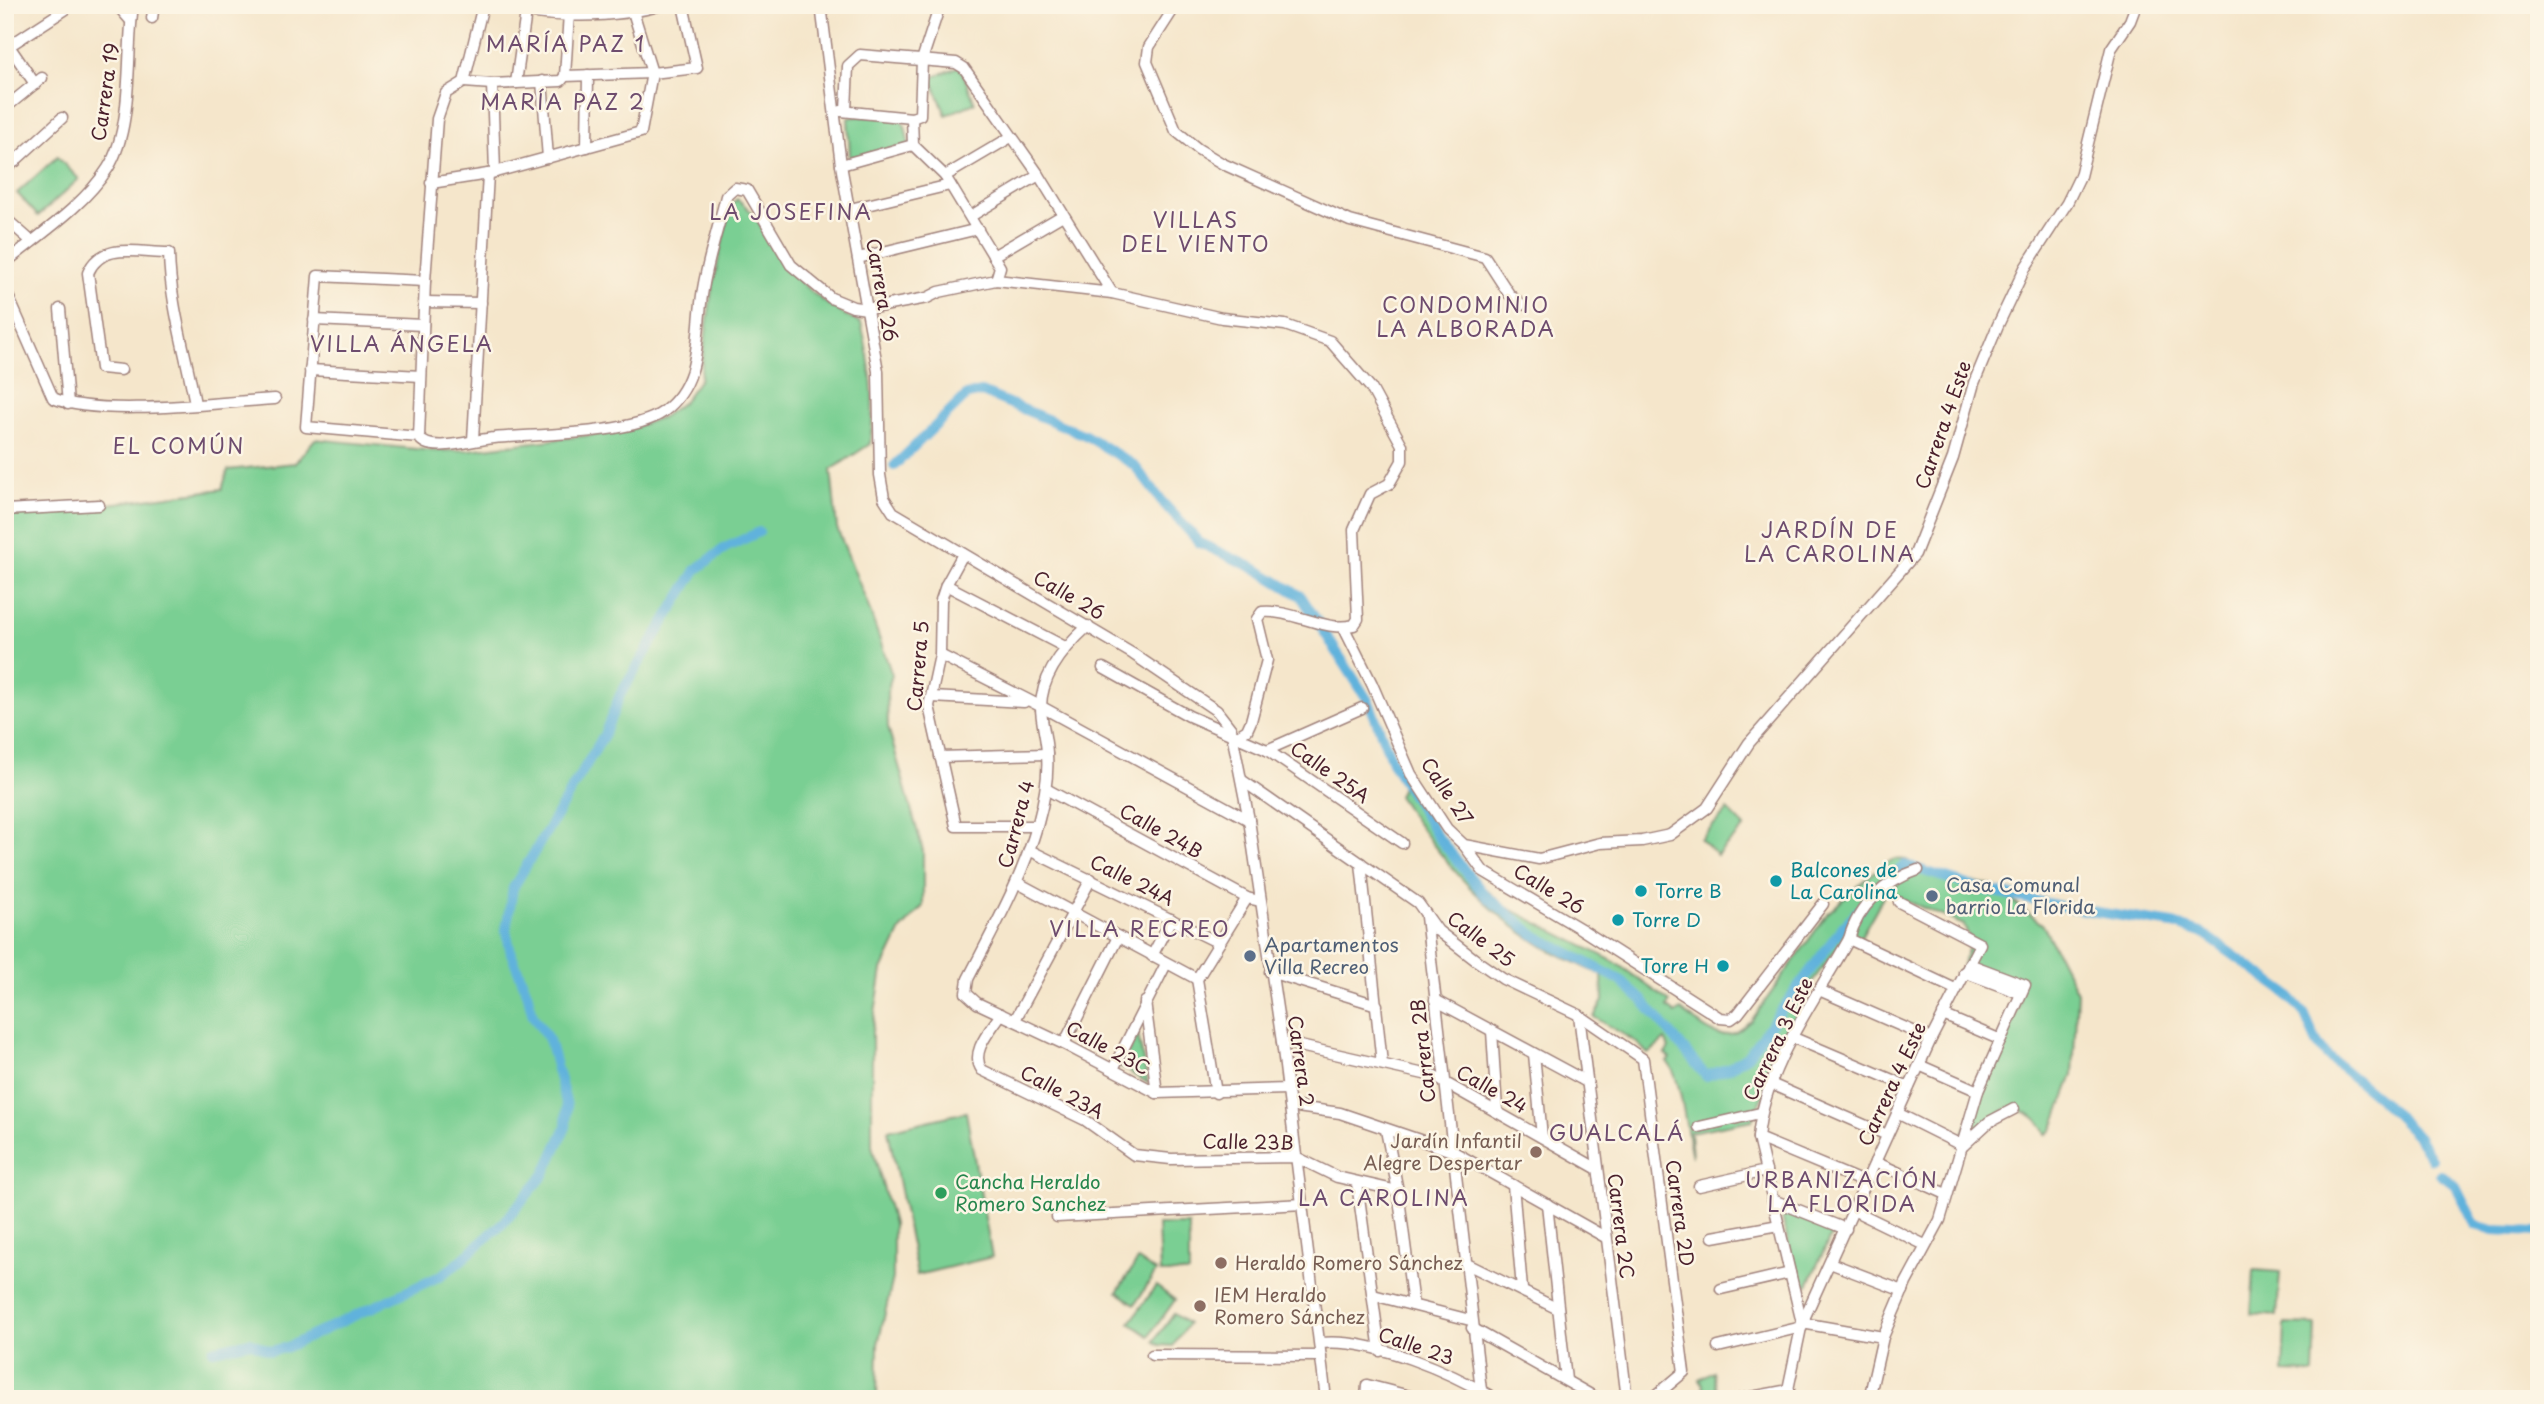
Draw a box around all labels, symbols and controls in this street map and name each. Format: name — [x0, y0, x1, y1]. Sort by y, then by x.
district label: MARÍA PAZ 1 — [486, 27, 646, 59]
street label: Carrera 19 — [83, 41, 125, 143]
district label: MARÍA PAZ 2 — [480, 85, 646, 117]
district label: LA JOSEFINA — [709, 195, 873, 227]
district label: VILLAS DEL VIENTO — [1121, 203, 1271, 259]
street label: Carrera 26 — [860, 236, 906, 344]
district label: CONDOMINIO LA ALBORADA — [1376, 288, 1556, 344]
district label: VILLA ÁNGELA — [310, 327, 494, 359]
street label: Carrera 4 Este — [1907, 357, 1977, 493]
district label: EL COMÚN — [112, 429, 246, 461]
district label: JARDÍN DE LA CAROLINA — [1744, 513, 1916, 569]
street label: Calle 26 — [1029, 562, 1110, 626]
street label: Carrera 5 — [899, 619, 935, 713]
street label: Calle 25A — [1285, 733, 1376, 809]
street label: Calle 27 — [1415, 751, 1481, 830]
street label: Carrera 4 — [990, 777, 1040, 871]
street label: Calle 24B — [1115, 796, 1208, 864]
street label: Calle 24A — [1086, 847, 1180, 912]
place label: Balcones de La Carolina — [1790, 855, 1897, 905]
street label: Calle 26 — [1509, 856, 1590, 920]
place label: Casa Comunal barrio La Florida — [1946, 870, 2095, 920]
marker: Balcones de La Carolina — [1768, 873, 1784, 889]
place label: Torre B — [1655, 876, 1722, 904]
marker: Torre B — [1633, 883, 1649, 899]
marker: Casa Comunal barrio La Florida — [1924, 888, 1940, 904]
street label: Calle 25 — [1442, 903, 1521, 973]
place label: Torre D — [1632, 905, 1701, 933]
district label: VILLA RECREO — [1049, 912, 1231, 944]
marker: Torre D — [1610, 912, 1626, 928]
place label: Apartamentos Villa Recreo — [1264, 930, 1399, 980]
marker: Apartamentos Villa Recreo — [1242, 948, 1258, 964]
place label: Torre H — [1641, 951, 1709, 979]
marker: Torre H — [1715, 958, 1731, 974]
street label: Carrera 3 Este — [1735, 972, 1819, 1105]
street label: Carrera 2B — [1403, 998, 1441, 1104]
street label: Calle 23C — [1061, 1013, 1156, 1081]
street label: Carrera 2 — [1282, 1013, 1322, 1108]
street label: Carrera 4 Este — [1850, 1017, 1932, 1150]
street label: Calle 23A — [1016, 1057, 1109, 1125]
street label: Calle 24 — [1452, 1057, 1533, 1119]
district label: GUALCALÁ — [1549, 1116, 1685, 1148]
street label: Calle 23B — [1202, 1126, 1294, 1156]
place label: Jardín Infantil Alegre Despertar — [1363, 1126, 1522, 1176]
marker: Jardín Infantil Alegre Despertar — [1528, 1144, 1544, 1160]
street label: Carrera 2D — [1660, 1158, 1702, 1268]
district label: URBANIZACIÓN LA FLORIDA — [1745, 1163, 1939, 1219]
place label: Cancha Heraldo Romero Sanchez — [955, 1167, 1106, 1217]
street label: Carrera 2C — [1602, 1171, 1642, 1280]
district label: LA CAROLINA — [1298, 1181, 1470, 1213]
marker: Cancha Heraldo Romero Sanchez — [933, 1185, 949, 1201]
place label: Heraldo Romero Sánchez — [1235, 1248, 1463, 1276]
marker: Heraldo Romero Sánchez — [1213, 1255, 1229, 1271]
place label: IEM Heraldo Romero Sánchez — [1214, 1280, 1365, 1330]
marker: IEM Heraldo Romero Sánchez — [1192, 1298, 1208, 1314]
street label: Calle 23 — [1375, 1319, 1458, 1371]

